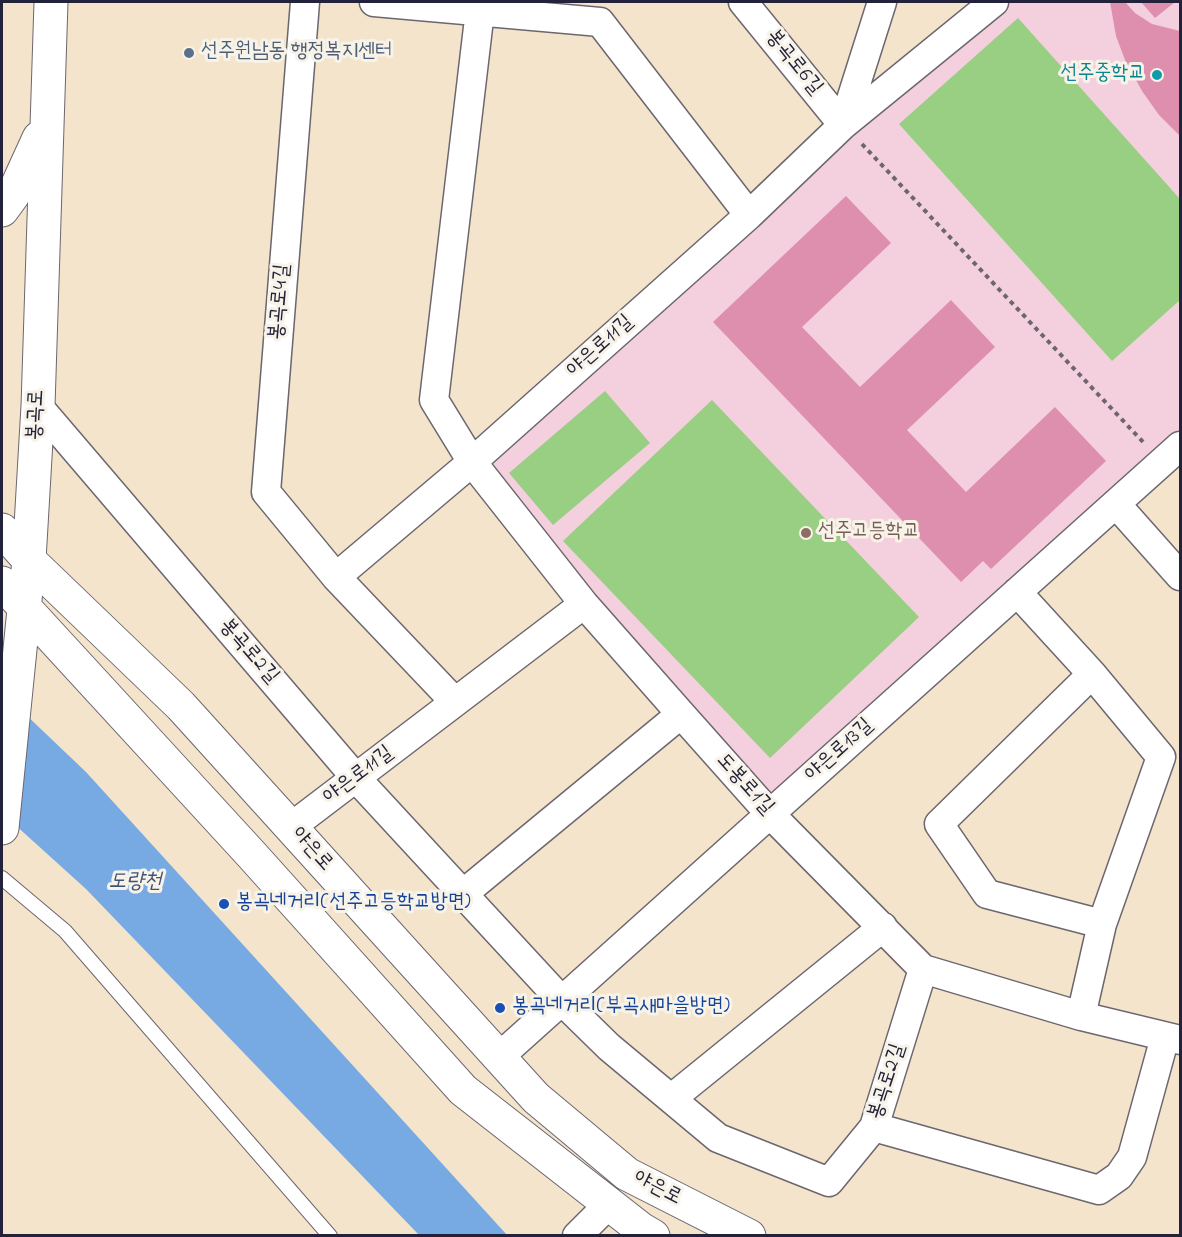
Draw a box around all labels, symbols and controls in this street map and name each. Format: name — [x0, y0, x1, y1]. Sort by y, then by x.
street label: 봉곡로6길 — [759, 25, 827, 101]
place label: 선주원남동 행정복지센터 — [201, 40, 392, 66]
marker: 선주원남동 행정복지센터 — [182, 46, 196, 60]
place label: 선주중학교 — [1061, 62, 1145, 88]
marker: 선주중학교 — [1150, 68, 1164, 82]
street label: 봉곡로4길 — [265, 263, 297, 341]
street label: 야은로11길 — [562, 311, 640, 383]
street label: 봉곡로 — [23, 389, 51, 441]
place label: 선주고등학교 — [818, 520, 919, 546]
marker: 선주고등학교 — [799, 526, 813, 540]
street label: 봉곡로2길 — [213, 614, 283, 690]
street label: 야은로13길 — [801, 714, 879, 788]
street label: 야은로11길 — [319, 742, 399, 810]
street label: 도봉로1길 — [710, 749, 778, 821]
street label: 야은로 — [285, 823, 337, 877]
water label: 도량천 — [108, 870, 162, 896]
place label: 봉곡네거리(선주고등학교방면) — [236, 891, 471, 917]
marker: 봉곡네거리(선주고등학교방면) — [217, 897, 231, 911]
place label: 봉곡네거리(부곡새마을방면) — [512, 995, 730, 1021]
marker: 봉곡네거리(부곡새마을방면) — [493, 1001, 507, 1015]
street label: 봉곡로2길 — [864, 1041, 912, 1123]
street label: 야은로 — [629, 1166, 685, 1212]

